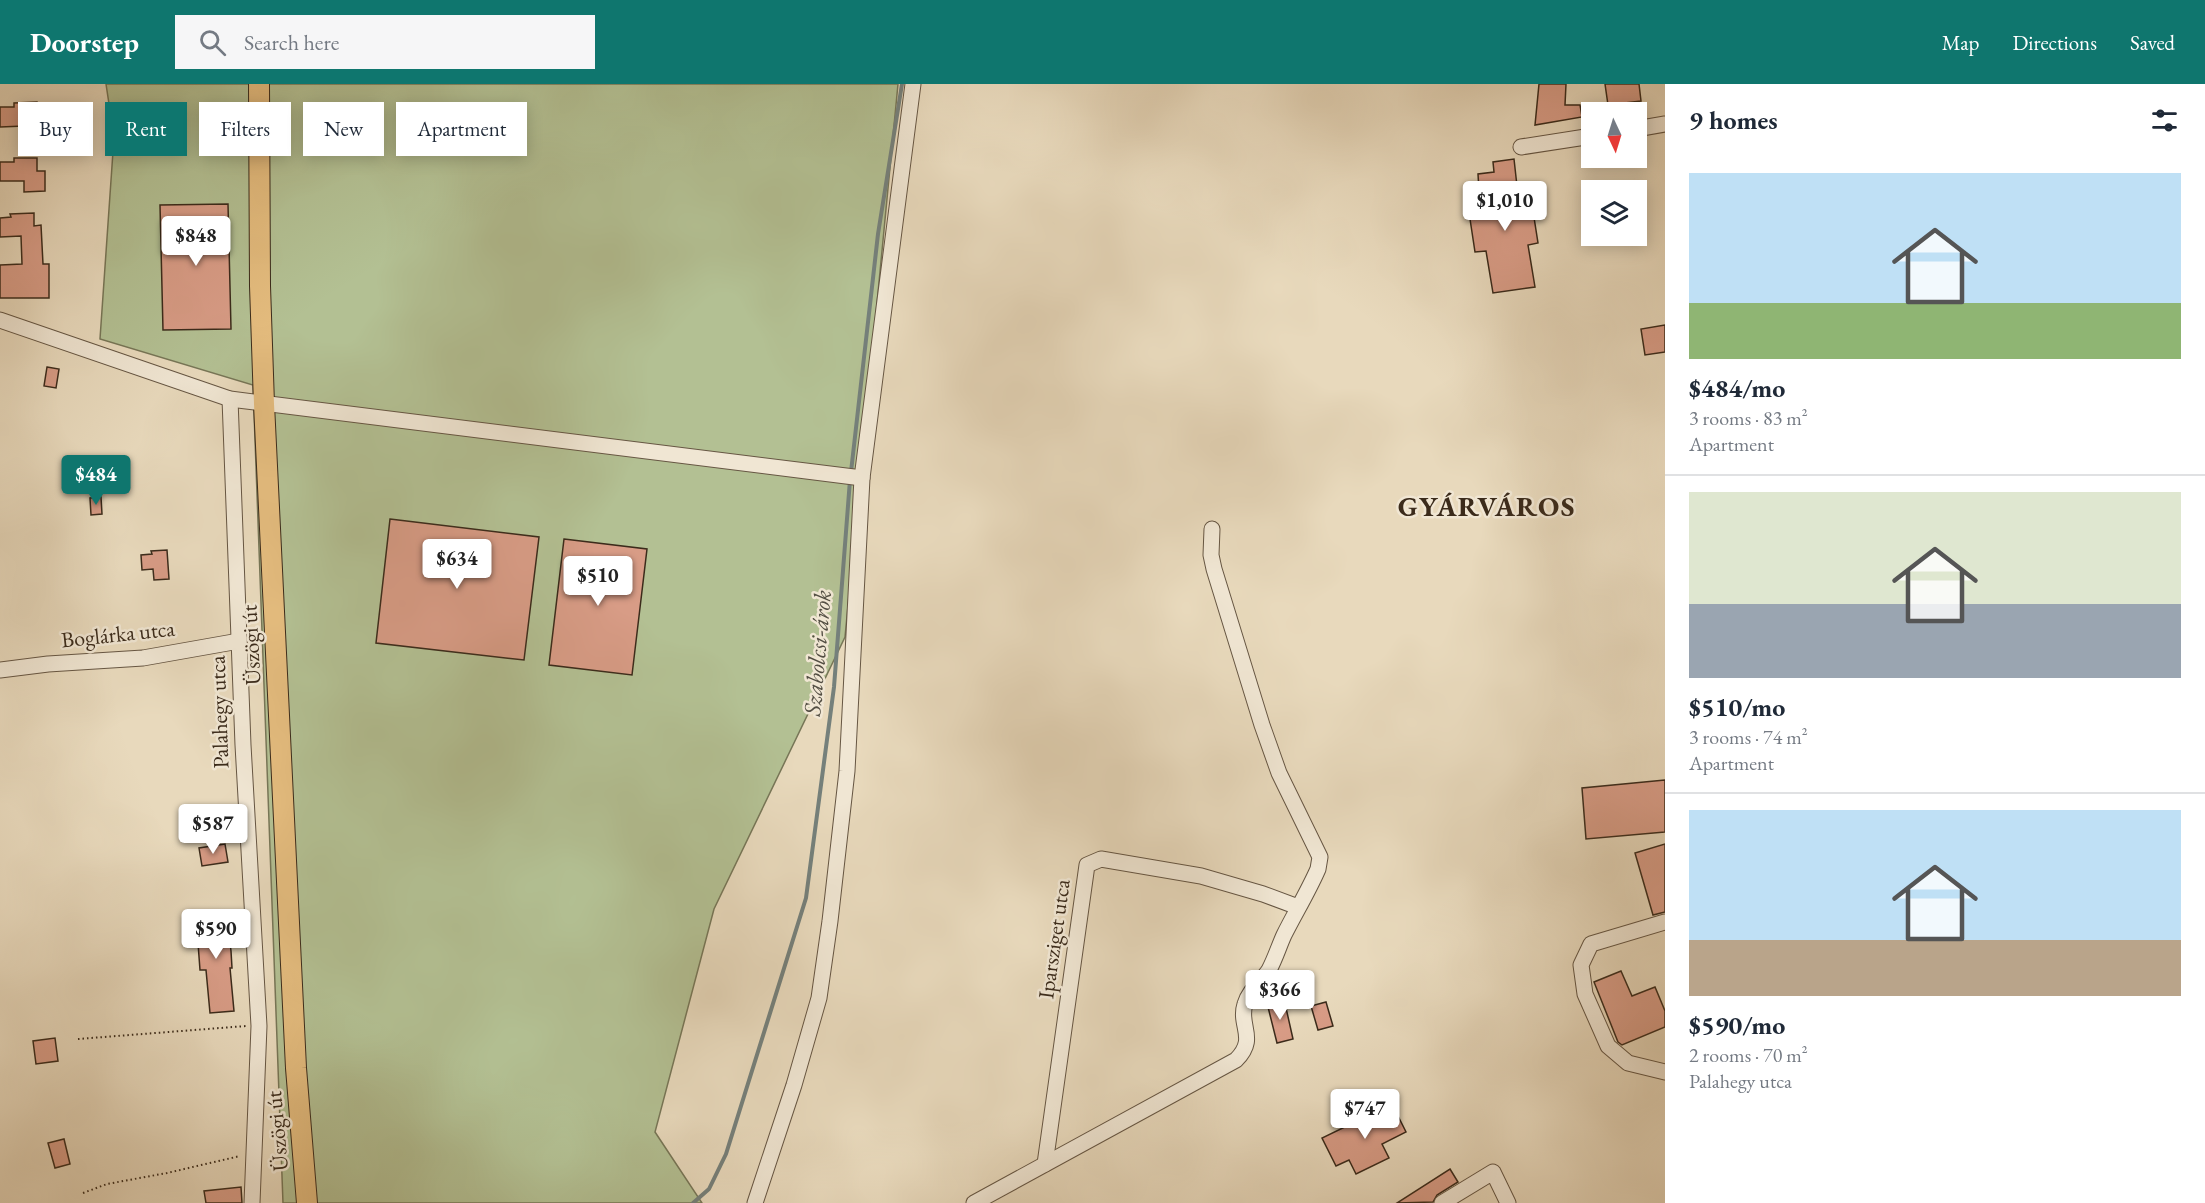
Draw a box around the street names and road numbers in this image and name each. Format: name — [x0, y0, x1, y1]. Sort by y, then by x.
street label: Üszögi út — [234, 604, 268, 686]
street label: Boglárka utca — [60, 614, 177, 654]
street label: Palahegy utca — [203, 655, 235, 769]
street label: Iparsziget utca — [1031, 877, 1077, 1001]
street label: Üszögi út — [259, 1090, 295, 1172]

